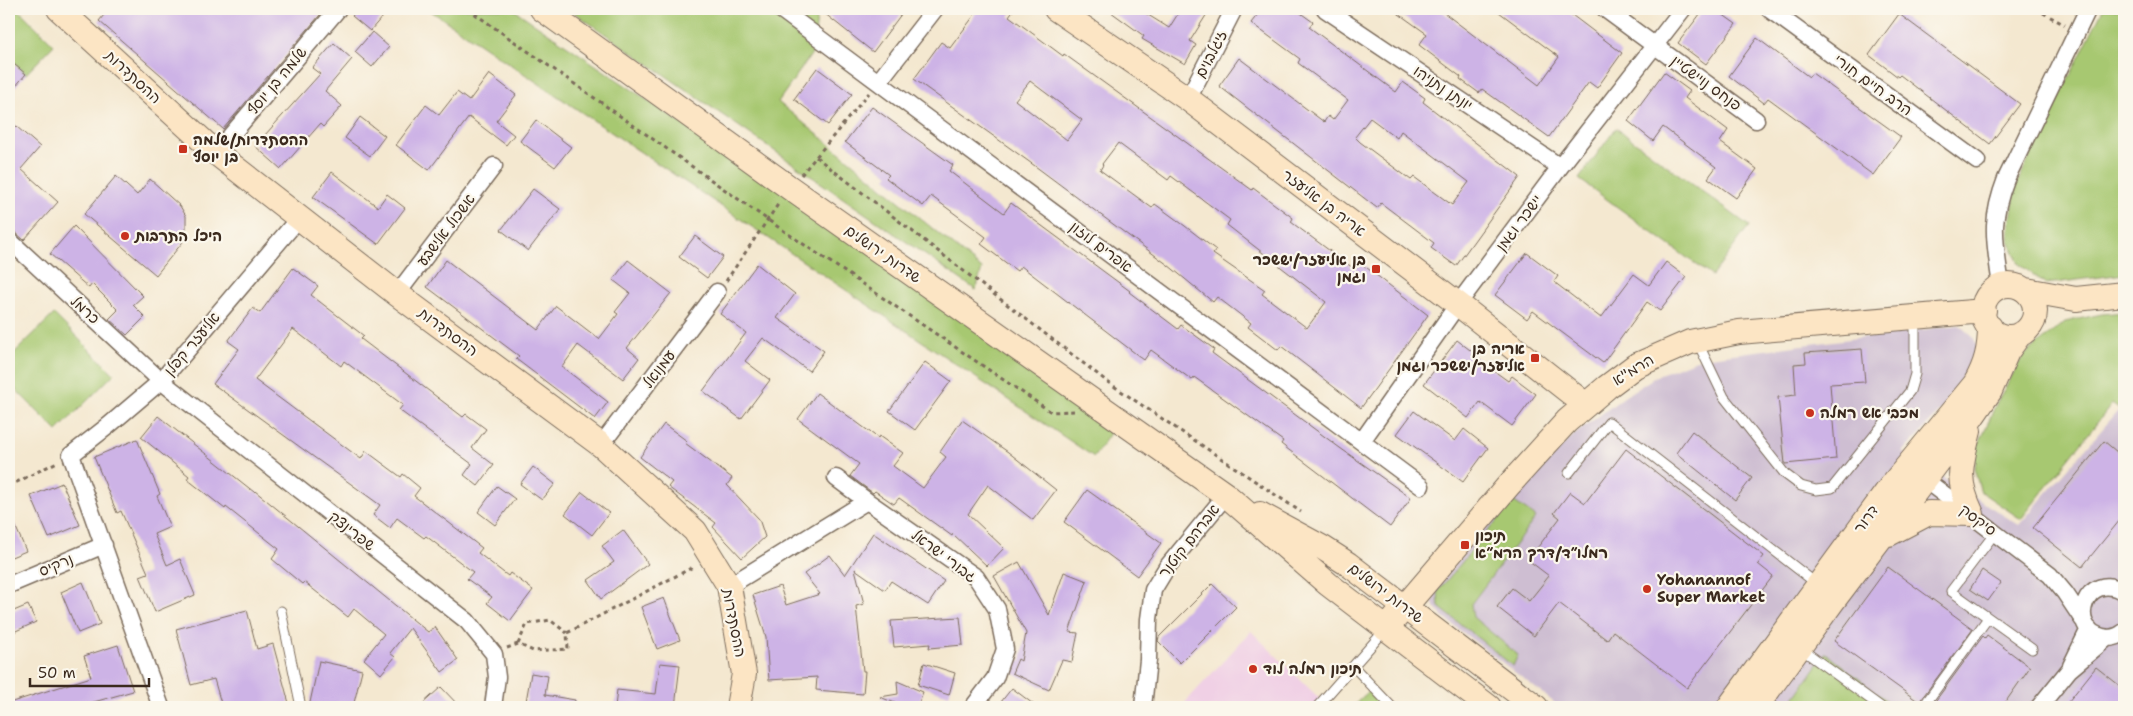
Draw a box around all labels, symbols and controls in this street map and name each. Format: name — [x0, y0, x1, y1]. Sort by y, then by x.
street label: זיגלבוים — [1190, 27, 1232, 81]
street label: שלמה בן יוסף — [243, 43, 312, 119]
street label: ההסתדרות — [100, 45, 165, 108]
street label: הרב חיים חורי — [1830, 50, 1916, 120]
street label: פנחס נויישטיין — [1667, 51, 1745, 115]
street label: יונתן נתניהו — [1410, 61, 1476, 115]
place label: ההסתדרות/שלמה בן יוסף — [193, 130, 308, 167]
marker: ההסתדרות/שלמה בן יוסף — [177, 143, 189, 155]
street label: אריה בן אליעזר — [1278, 165, 1370, 241]
street label: אשכול אלישבע — [412, 190, 480, 270]
street label: יישכר וגמן — [1491, 191, 1547, 255]
street label: אפרים לוזון — [1065, 217, 1137, 277]
street label: שדרות ירושלים — [841, 220, 925, 288]
place label: היכל התרבות — [133, 226, 222, 246]
marker: היכל התרבות — [119, 230, 131, 242]
place label: בן אליעזר/יששכר וגמן — [1253, 250, 1366, 287]
marker: בן אליעזר/יששכר וגמן — [1370, 263, 1382, 275]
street label: כרמל — [66, 292, 104, 328]
street label: ההסתדרות — [413, 302, 482, 361]
street label: אליעזר קפלן — [159, 308, 225, 380]
place label: אריה בן אליעזר/יששכר וגמן — [1397, 339, 1525, 376]
street label: עמנואל — [638, 346, 680, 392]
street label: הרמ"א — [1608, 349, 1658, 391]
marker: אריה בן אליעזר/יששכר וגמן — [1529, 352, 1541, 364]
place label: מכבי אש רמלה — [1820, 403, 1919, 423]
marker: מכבי אש רמלה — [1804, 407, 1816, 419]
street label: אברהם קוטנר — [1154, 500, 1224, 582]
street label: סיקסק — [1955, 500, 2001, 540]
street label: דרור — [1849, 501, 1883, 537]
street label: שפרינצק — [325, 507, 379, 555]
street label: גבורי ישראל — [907, 525, 981, 587]
place label: תיכון רמלו״ד/דרך הרמ״א — [1475, 526, 1608, 563]
marker: תיכון רמלו״ד/דרך הרמ״א — [1459, 539, 1471, 551]
street label: נרקיס — [36, 549, 76, 581]
street label: שדרות ירושלים — [1344, 558, 1428, 628]
place label: Yohanannof Super Market — [1657, 570, 1765, 607]
marker: Yohanannof Super Market — [1641, 583, 1653, 595]
street label: ההסתדרות — [717, 586, 750, 659]
scale bar — [30, 656, 149, 688]
place label: תיכון רמלה לוד — [1263, 659, 1362, 679]
text: 50 m — [38, 663, 76, 683]
marker: תיכון רמלה לוד — [1247, 663, 1259, 675]

